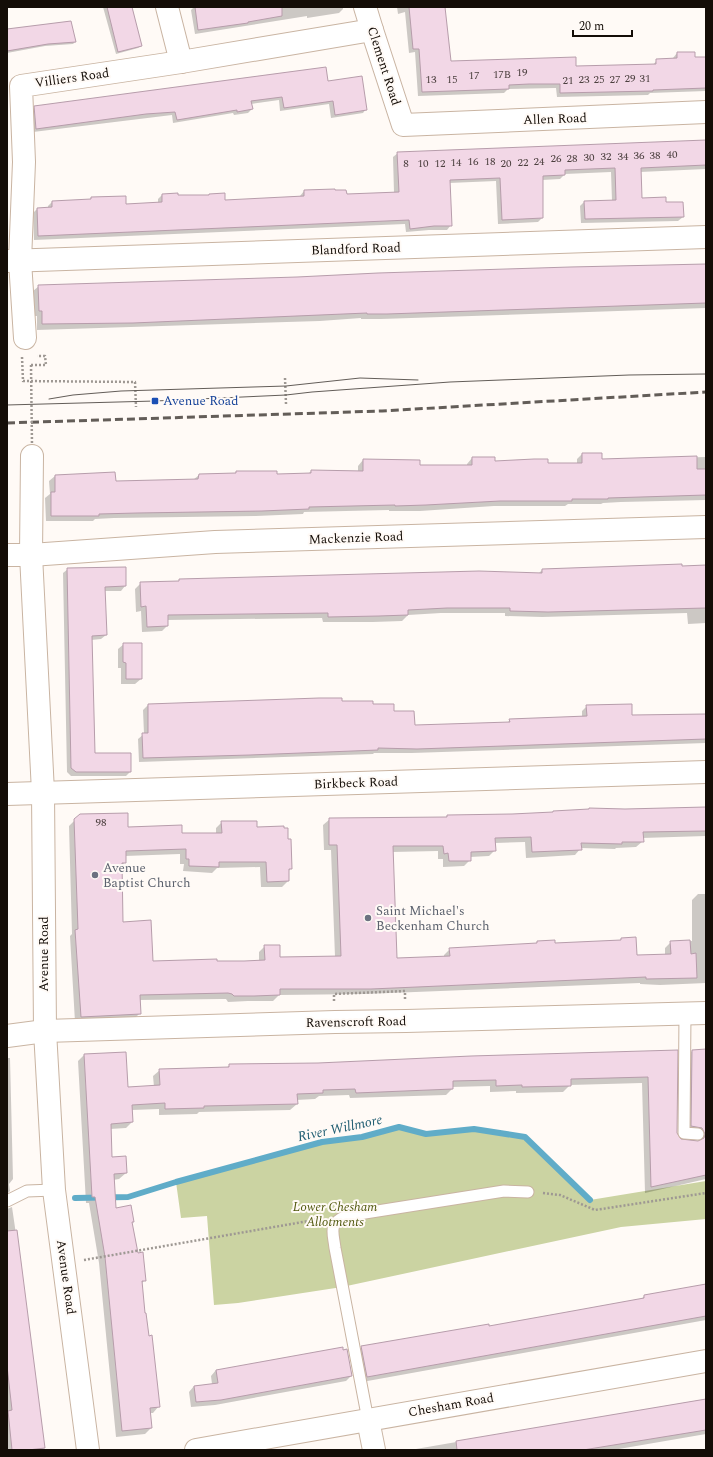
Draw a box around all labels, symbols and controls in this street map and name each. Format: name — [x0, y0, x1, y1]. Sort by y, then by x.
scale bar — [573, 12, 632, 38]
text: 20 m — [579, 17, 604, 36]
street label: Clement Road — [362, 24, 406, 108]
street label: Villiers Road — [33, 63, 111, 93]
house number: 19 — [517, 64, 528, 81]
house number: 17B — [493, 66, 511, 83]
house number: 17 — [469, 67, 480, 84]
house number: 29 — [625, 70, 636, 87]
house number: 31 — [640, 70, 651, 87]
house number: 13 — [426, 71, 437, 88]
house number: 15 — [447, 71, 458, 88]
house number: 23 — [579, 71, 590, 88]
house number: 25 — [594, 71, 605, 88]
house number: 27 — [610, 71, 621, 88]
house number: 21 — [563, 72, 574, 89]
street label: Allen Road — [523, 108, 587, 130]
house number: 40 — [667, 146, 678, 163]
house number: 36 — [634, 147, 645, 164]
house number: 38 — [650, 147, 661, 164]
house number: 32 — [601, 148, 612, 165]
house number: 34 — [618, 148, 629, 165]
house number: 30 — [584, 149, 595, 166]
house number: 26 — [551, 150, 562, 167]
house number: 28 — [567, 150, 578, 167]
house number: 16 — [468, 153, 479, 170]
house number: 18 — [485, 153, 496, 170]
house number: 24 — [534, 153, 545, 170]
house number: 14 — [451, 154, 462, 171]
house number: 22 — [518, 154, 529, 171]
house number: 8 — [403, 155, 409, 172]
house number: 10 — [418, 155, 429, 172]
house number: 12 — [435, 155, 446, 172]
house number: 20 — [501, 155, 512, 172]
street label: Blandford Road — [311, 237, 401, 261]
place label: Avenue Road — [163, 391, 238, 411]
marker: Avenue Road — [150, 396, 160, 406]
street label: Mackenzie Road — [308, 526, 404, 550]
street label: Birkbeck Road — [313, 772, 399, 794]
house number: 98 — [96, 814, 107, 831]
place label: Avenue Baptist Church — [103, 858, 191, 893]
marker: Avenue Baptist Church — [90, 870, 100, 880]
place label: Saint Michael's Beckenham Church — [376, 901, 490, 936]
marker: Saint Michael's Beckenham Church — [363, 913, 373, 923]
street label: Avenue Road — [34, 916, 54, 992]
street label: Ravenscroft Road — [305, 1011, 407, 1033]
water label: River Willmore — [296, 1109, 384, 1147]
park label: Lower Chesham Allotments — [293, 1197, 377, 1232]
street label: Avenue Road — [51, 1238, 81, 1316]
street label: Chesham Road — [407, 1388, 495, 1422]

